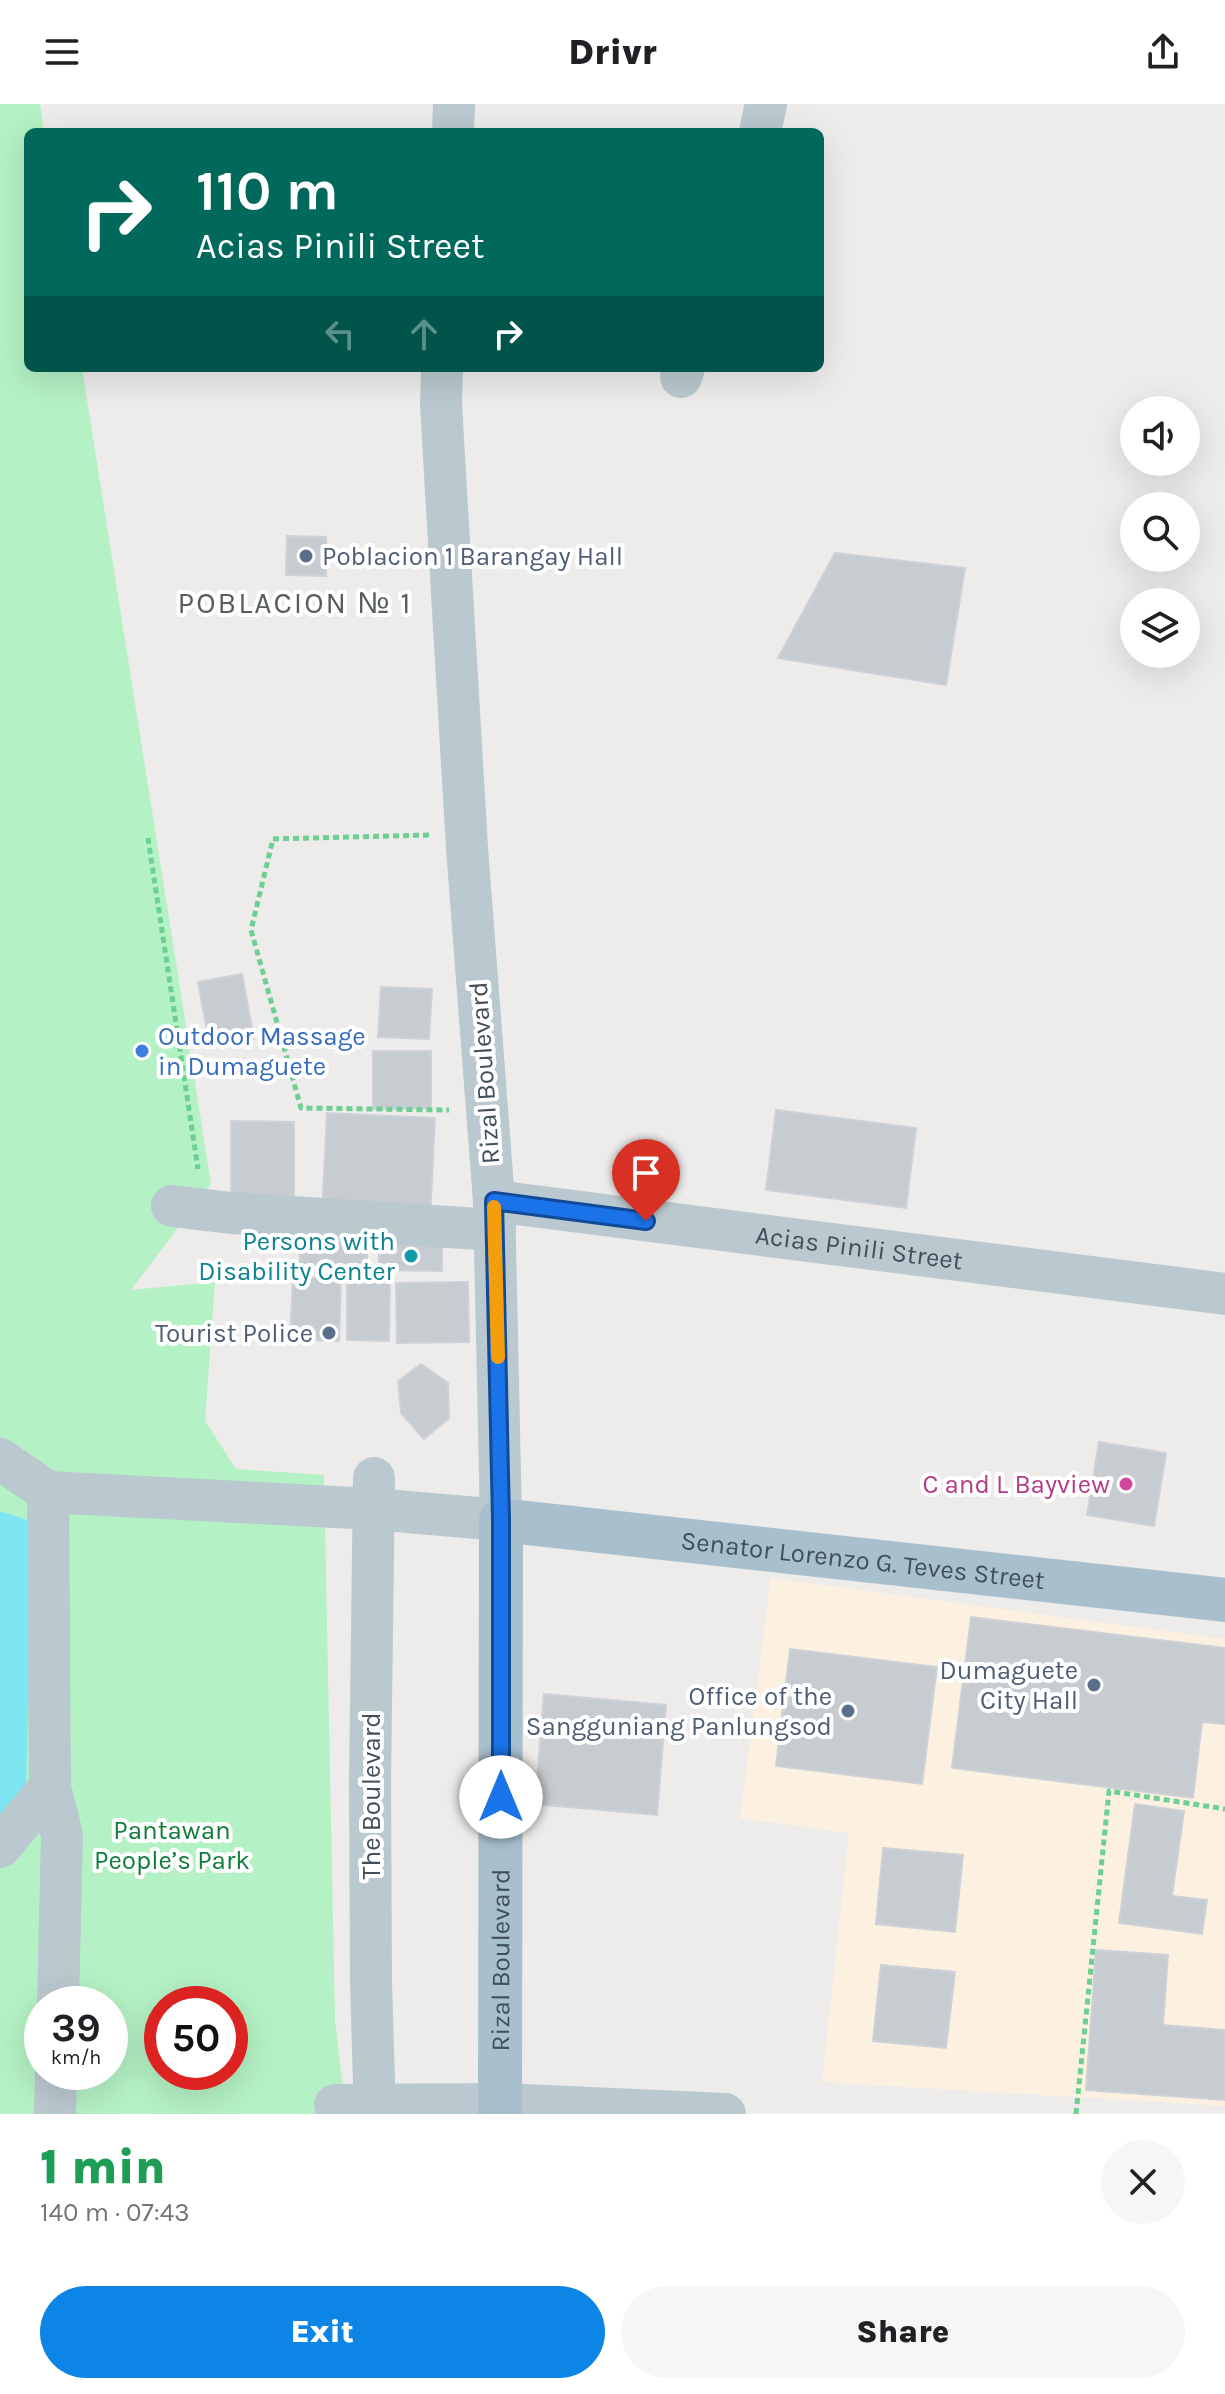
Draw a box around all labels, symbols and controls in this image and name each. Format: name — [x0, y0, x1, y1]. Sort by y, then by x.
icon: menu — [40, 30, 84, 74]
icon: share — [1141, 30, 1185, 74]
text: Drivr — [568, 31, 657, 73]
text: 110 m — [196, 158, 339, 223]
icon: right — [64, 160, 168, 264]
text: Acias Pinili Street — [196, 225, 485, 267]
icon: left — [318, 312, 362, 356]
icon: ahead — [402, 312, 446, 356]
icon: right — [486, 312, 530, 356]
map controls — [1120, 396, 1200, 668]
button: sound — [1120, 396, 1200, 476]
button: search — [1120, 492, 1200, 572]
place label: Poblacion 1 Barangay Hall — [322, 541, 623, 572]
marker: Poblacion 1 Barangay Hall — [297, 547, 315, 565]
district label: POBLACION № 1 — [178, 585, 412, 621]
button: layers — [1120, 588, 1200, 668]
street label: Rizal Boulevard — [463, 981, 506, 1165]
place label: Outdoor Massage in Dumaguete — [158, 1021, 366, 1082]
marker: Outdoor Massage in Dumaguete — [133, 1042, 151, 1060]
pin — [612, 1139, 680, 1221]
icon: arrive — [624, 1151, 668, 1195]
street label: Acias Pinili Street — [754, 1219, 965, 1277]
place label: Persons with Disability Center — [198, 1226, 396, 1287]
marker: Persons with Disability Center — [402, 1247, 420, 1265]
place label: Tourist Police — [155, 1318, 313, 1349]
marker: Tourist Police — [320, 1324, 338, 1342]
place label: C and L Bayview — [922, 1469, 1110, 1500]
marker: C and L Bayview — [1117, 1475, 1135, 1493]
street label: Senator Lorenzo G. Teves Street — [679, 1525, 1047, 1596]
place label: Dumaguete City Hall — [940, 1655, 1078, 1716]
marker: Dumaguete City Hall — [1085, 1676, 1103, 1694]
place label: Office of the Sangguniang Panlungsod — [526, 1681, 832, 1742]
marker: Office of the Sangguniang Panlungsod — [839, 1702, 857, 1720]
street label: The Boulevard — [356, 1712, 387, 1880]
position arrow — [459, 1755, 543, 1839]
park label: Pantawan People’s Park — [94, 1815, 250, 1876]
street label: Rizal Boulevard — [485, 1869, 516, 2051]
speed limit sign: 50 — [144, 1986, 248, 2090]
text: 39 — [51, 2004, 101, 2051]
text: km/h — [51, 2046, 101, 2069]
text: 1 min — [40, 2139, 166, 2195]
button: close — [1101, 2140, 1185, 2224]
text: 140 m · 07:43 — [40, 2197, 190, 2228]
button: Exit — [40, 2286, 605, 2378]
button: Share — [621, 2286, 1185, 2378]

